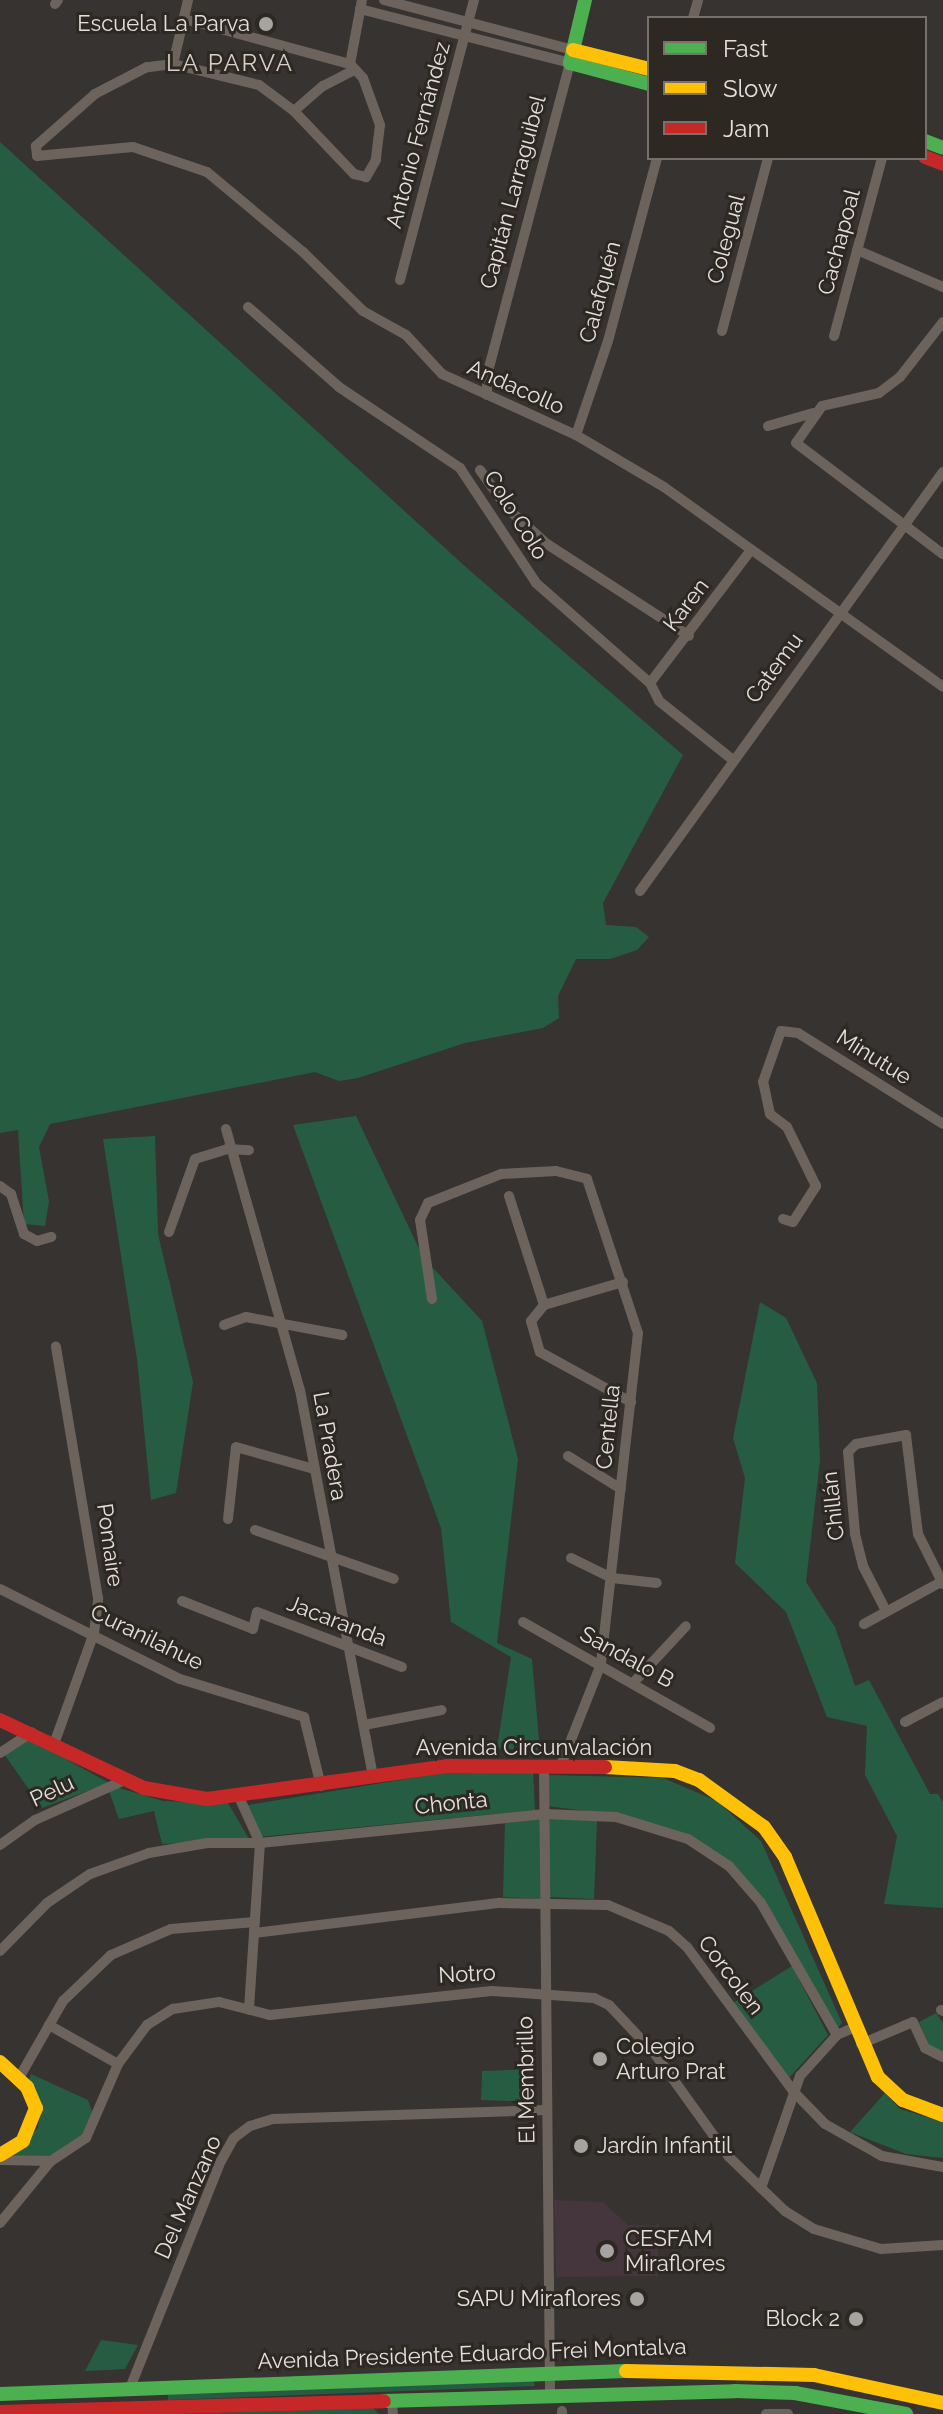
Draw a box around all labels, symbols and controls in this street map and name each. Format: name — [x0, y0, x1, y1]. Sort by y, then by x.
place label: Escuela La Parva — [77, 11, 250, 37]
marker: Escuela La Parva — [257, 15, 275, 33]
legend — [647, 16, 927, 160]
text: Fast — [723, 34, 768, 63]
street label: Antonio Fernández — [380, 39, 456, 231]
district label: LA PARVA — [166, 49, 294, 77]
text: Slow — [723, 74, 777, 103]
street label: Capitán Larraguibel — [474, 92, 552, 292]
text: Jam — [723, 114, 769, 143]
street label: Cachapoal — [812, 186, 866, 298]
street label: Colegual — [701, 191, 751, 287]
street label: Calafquén — [574, 238, 626, 346]
street label: Andacollo — [463, 354, 569, 420]
street label: Colo Colo — [478, 466, 554, 564]
street label: Karen — [658, 573, 714, 637]
street label: Catemu — [740, 628, 808, 708]
street label: Minutue — [832, 1024, 916, 1090]
street label: Centella — [590, 1383, 626, 1471]
street label: La Pradera — [307, 1390, 353, 1502]
street label: Chillán — [816, 1470, 850, 1542]
street label: Pomaire — [91, 1502, 129, 1588]
street label: Jacaranda — [283, 1590, 391, 1652]
street label: Curanilahue — [86, 1598, 208, 1676]
street label: Sandalo B — [575, 1620, 679, 1694]
street label: Avenida Circunvalación — [416, 1735, 652, 1761]
street label: Pelu — [26, 1769, 78, 1813]
street label: Chonta — [413, 1786, 489, 1820]
street label: Corcolen — [693, 1930, 769, 2020]
street label: Notro — [438, 1959, 496, 1989]
street label: El Membrillo — [512, 2016, 540, 2144]
place label: Colegio Arturo Prat — [616, 2033, 726, 2084]
marker: Colegio Arturo Prat — [591, 2050, 609, 2068]
street label: Del Manzano — [149, 2131, 227, 2263]
place label: Jardín Infantil — [597, 2133, 732, 2159]
marker: Jardín Infantil — [572, 2137, 590, 2155]
place label: CESFAM Miraflores — [625, 2225, 725, 2276]
marker: CESFAM Miraflores — [596, 2240, 618, 2262]
place label: SAPU Miraflores — [457, 2286, 621, 2312]
marker: SAPU Miraflores — [628, 2290, 646, 2308]
place label: Block 2 — [765, 2306, 840, 2332]
marker: Block 2 — [847, 2310, 865, 2328]
street label: Avenida Presidente Eduardo Frei Montalva — [257, 2333, 687, 2375]

